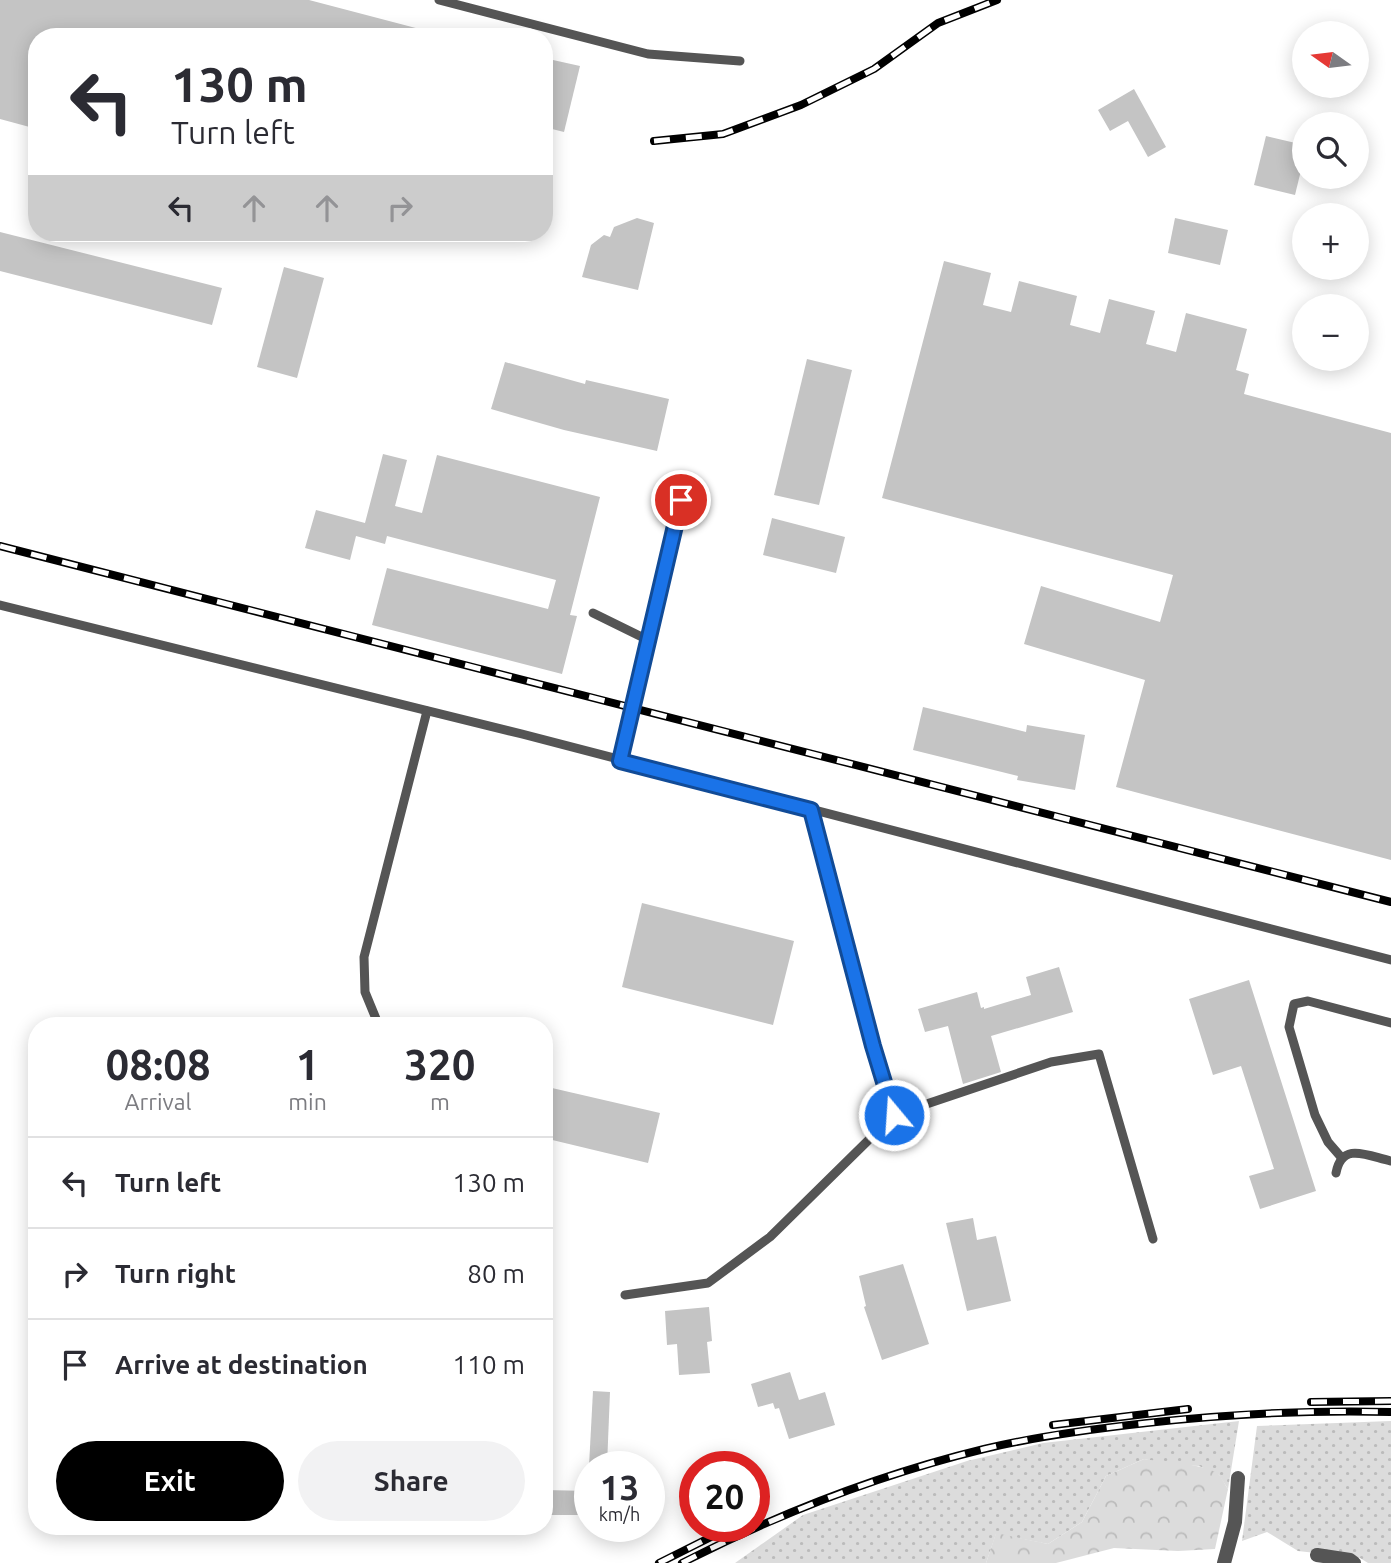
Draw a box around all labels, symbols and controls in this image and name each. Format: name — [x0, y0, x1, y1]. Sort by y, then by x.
north arrow — [1292, 21, 1368, 98]
map controls — [1292, 21, 1369, 371]
icon: left — [56, 56, 147, 147]
text: 130 m — [171, 56, 308, 111]
button: search — [1292, 112, 1369, 189]
text: Turn left — [171, 114, 295, 150]
icon: left — [162, 189, 200, 227]
icon: ahead — [235, 189, 273, 227]
icon: ahead — [308, 189, 346, 227]
icon: right — [381, 189, 419, 227]
button: + — [1292, 203, 1369, 280]
button: − — [1292, 294, 1369, 371]
pin — [651, 470, 711, 530]
icon: arrive — [662, 481, 700, 519]
text: 08:08 — [106, 1041, 211, 1088]
text: 1 — [296, 1041, 319, 1088]
text: 320 — [404, 1041, 475, 1088]
position arrow — [857, 1078, 931, 1152]
text: Arrival — [125, 1089, 192, 1114]
text: min — [288, 1089, 327, 1114]
text: m — [430, 1089, 450, 1114]
icon: left — [56, 1164, 94, 1202]
text: Turn left — [115, 1168, 221, 1197]
text: 130 m — [453, 1168, 525, 1197]
icon: right — [56, 1255, 94, 1293]
text: Turn right — [115, 1259, 236, 1288]
text: 80 m — [467, 1259, 525, 1288]
icon: arrive — [56, 1346, 94, 1384]
text: Arrive at destination — [115, 1350, 368, 1379]
text: 110 m — [453, 1350, 525, 1379]
button: Exit — [56, 1441, 284, 1521]
button: Share — [298, 1441, 525, 1521]
speed limit sign: 20 — [679, 1451, 770, 1542]
text: 13 — [600, 1467, 639, 1507]
text: km/h — [599, 1504, 640, 1524]

